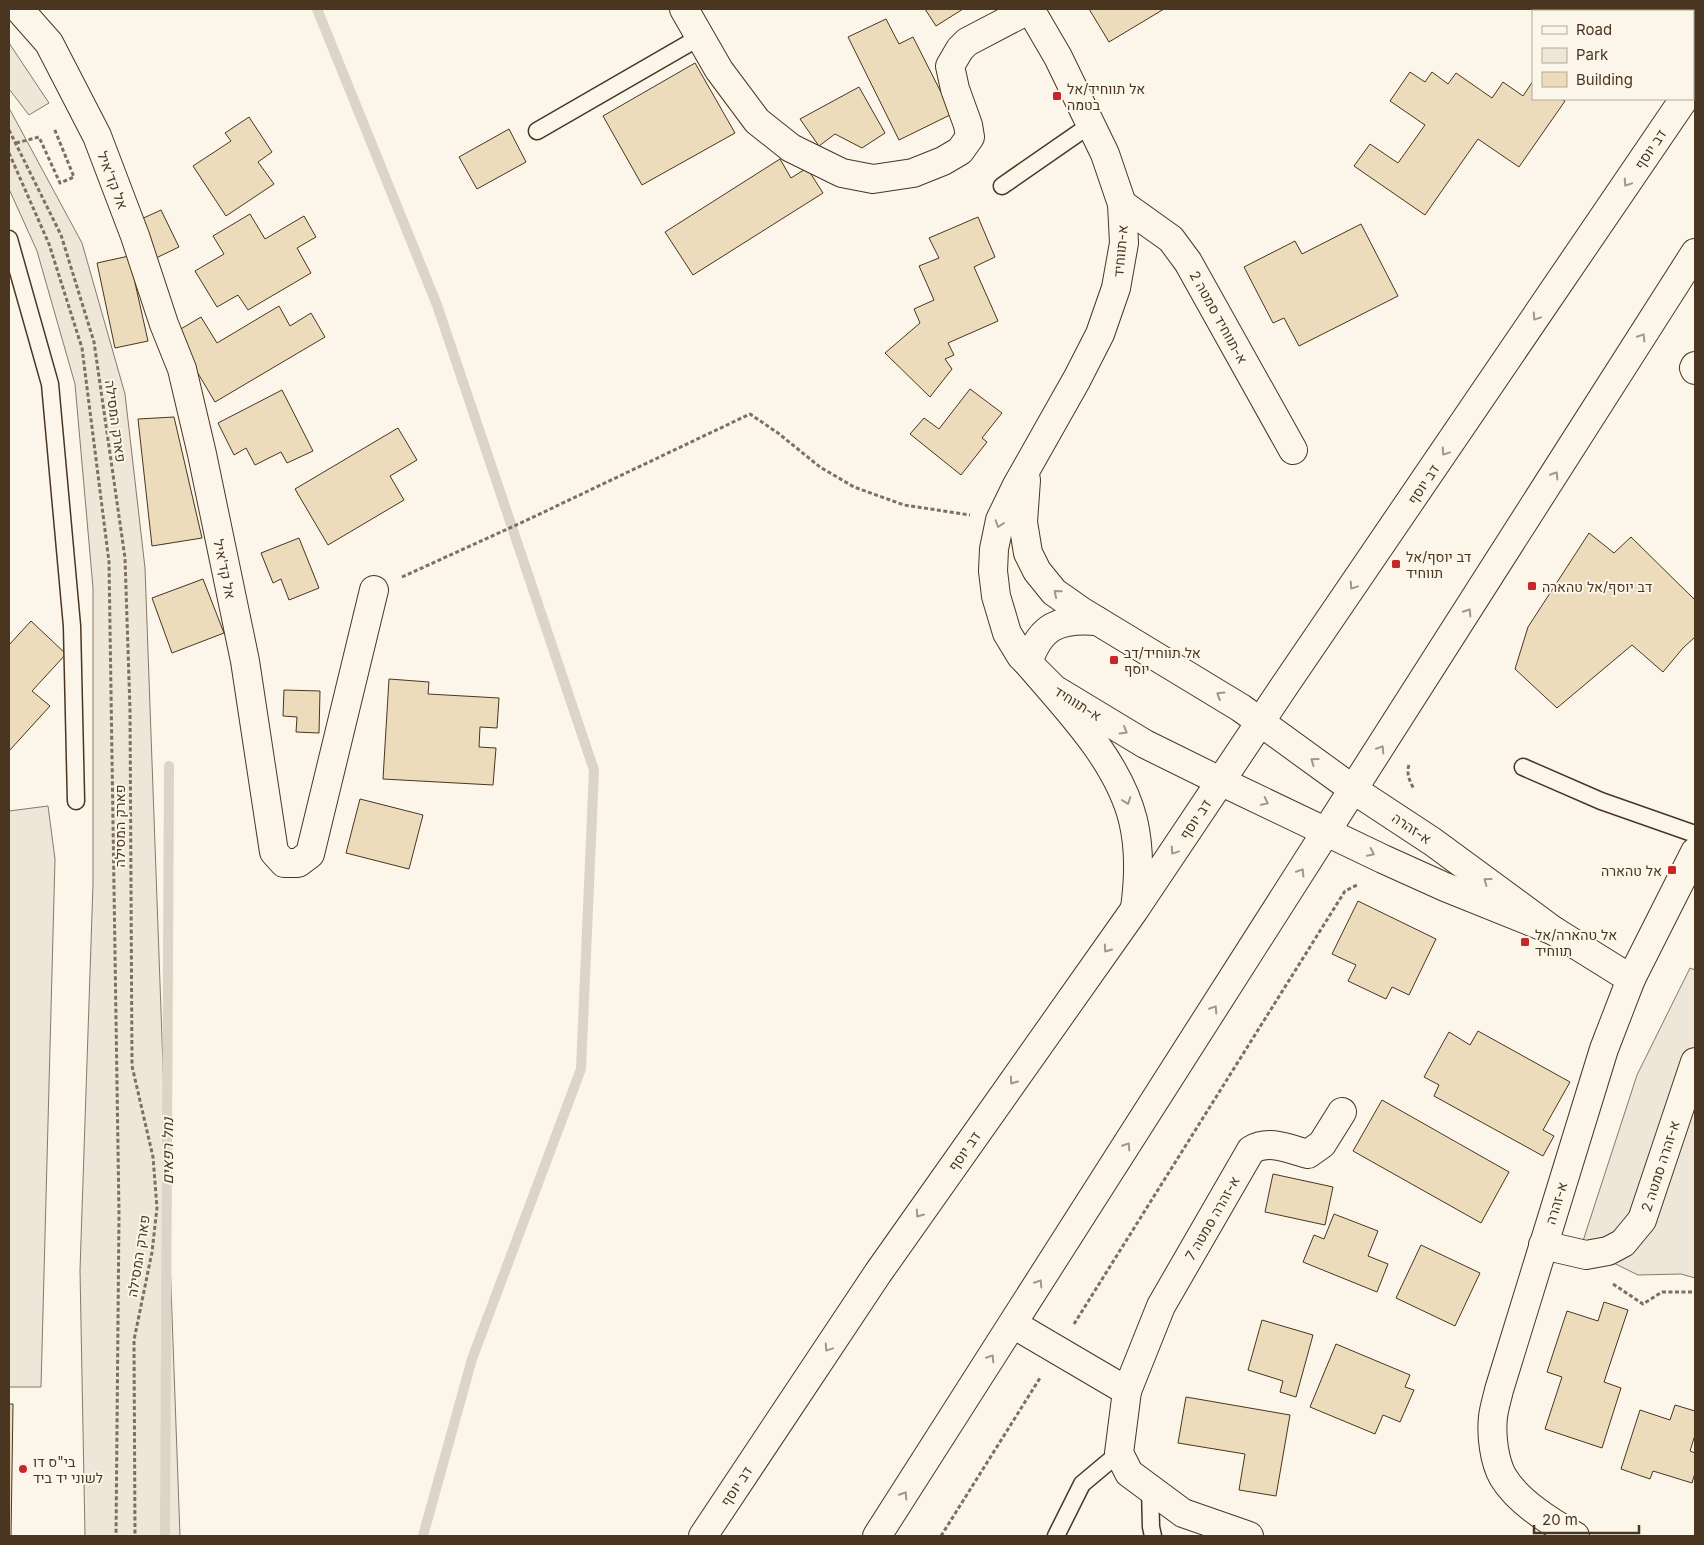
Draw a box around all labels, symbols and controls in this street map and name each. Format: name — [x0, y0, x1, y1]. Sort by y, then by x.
legend — [1532, 10, 1694, 100]
text: Road — [1576, 20, 1612, 39]
text: Park — [1576, 45, 1609, 64]
text: Building — [1576, 70, 1633, 89]
place label: אל תווחיד/אל בטמה — [1067, 80, 1145, 113]
marker: אל תווחיד/אל בטמה — [1051, 90, 1063, 102]
street label: דב יוסף — [1631, 126, 1669, 172]
street label: אל קד'איל — [94, 149, 132, 211]
one-way arrow — [1624, 177, 1633, 186]
street label: א-תווחיד — [1109, 224, 1131, 278]
street label: א-תווחיד סמטה 2 — [1186, 268, 1252, 366]
one-way arrow — [1533, 312, 1542, 321]
one-way arrow — [1636, 334, 1645, 343]
street label: פארק המסילה — [102, 379, 130, 463]
one-way arrow — [1442, 446, 1451, 455]
street label: דב יוסף — [1404, 461, 1442, 507]
one-way arrow — [1549, 471, 1558, 480]
one-way arrow — [995, 519, 1005, 527]
street label: אל קד'איל — [210, 538, 240, 600]
place label: דב יוסף/אל תווחיד — [1406, 548, 1471, 581]
marker: דב יוסף/אל תווחיד — [1390, 558, 1402, 570]
place label: דב יוסף/אל טהארה — [1542, 578, 1652, 595]
one-way arrow — [1350, 580, 1359, 590]
marker: דב יוסף/אל טהארה — [1526, 580, 1538, 592]
one-way arrow — [1053, 590, 1062, 599]
one-way arrow — [1461, 608, 1471, 617]
place label: אל תווחיד/דב יוסף — [1124, 644, 1201, 677]
marker: אל תווחיד/דב יוסף — [1108, 654, 1120, 666]
street label: א-תווחיד — [1051, 682, 1105, 724]
one-way arrow — [1216, 692, 1225, 701]
one-way arrow — [1119, 725, 1128, 735]
one-way arrow — [1374, 745, 1384, 754]
one-way arrow — [1310, 758, 1320, 767]
street label: פארק המסילה — [111, 785, 128, 867]
street label: דב יוסף — [1176, 796, 1214, 842]
one-way arrow — [1259, 796, 1268, 806]
one-way arrow — [1121, 797, 1131, 805]
street label: א-זהרה — [1389, 809, 1435, 847]
one-way arrow — [1171, 845, 1180, 855]
one-way arrow — [1365, 847, 1374, 857]
place label: אל טהארה — [1601, 862, 1662, 879]
marker: אל טהארה — [1666, 864, 1678, 876]
one-way arrow — [1295, 868, 1304, 878]
one-way arrow — [1483, 878, 1493, 887]
place label: אל טהארה/אל תווחיד — [1535, 926, 1617, 959]
marker: אל טהארה/אל תווחיד — [1519, 936, 1531, 948]
one-way arrow — [1104, 943, 1113, 953]
one-way arrow — [1208, 1006, 1217, 1015]
one-way arrow — [1010, 1076, 1019, 1085]
water label: נחל רפאים — [158, 1116, 177, 1184]
street label: א-זהרה סמטה 2 — [1637, 1118, 1683, 1214]
street label: דב יוסף — [944, 1128, 984, 1174]
one-way arrow — [1120, 1143, 1130, 1152]
street label: א-זהרה סמטה 7 — [1181, 1173, 1243, 1263]
street label: א-זהרה — [1541, 1180, 1571, 1226]
one-way arrow — [916, 1208, 925, 1218]
street label: פארק המסילה — [123, 1214, 153, 1298]
one-way arrow — [1033, 1280, 1042, 1289]
one-way arrow — [825, 1343, 834, 1352]
one-way arrow — [985, 1355, 995, 1364]
place label: בי"ס דו לשוני יד ביד — [33, 1453, 103, 1486]
marker: בי"ס דו לשוני יד ביד — [17, 1463, 29, 1475]
street label: דב יוסף — [717, 1463, 755, 1509]
one-way arrow — [897, 1492, 907, 1501]
scale bar — [1534, 1502, 1639, 1534]
text: 20 m — [1542, 1510, 1578, 1529]

